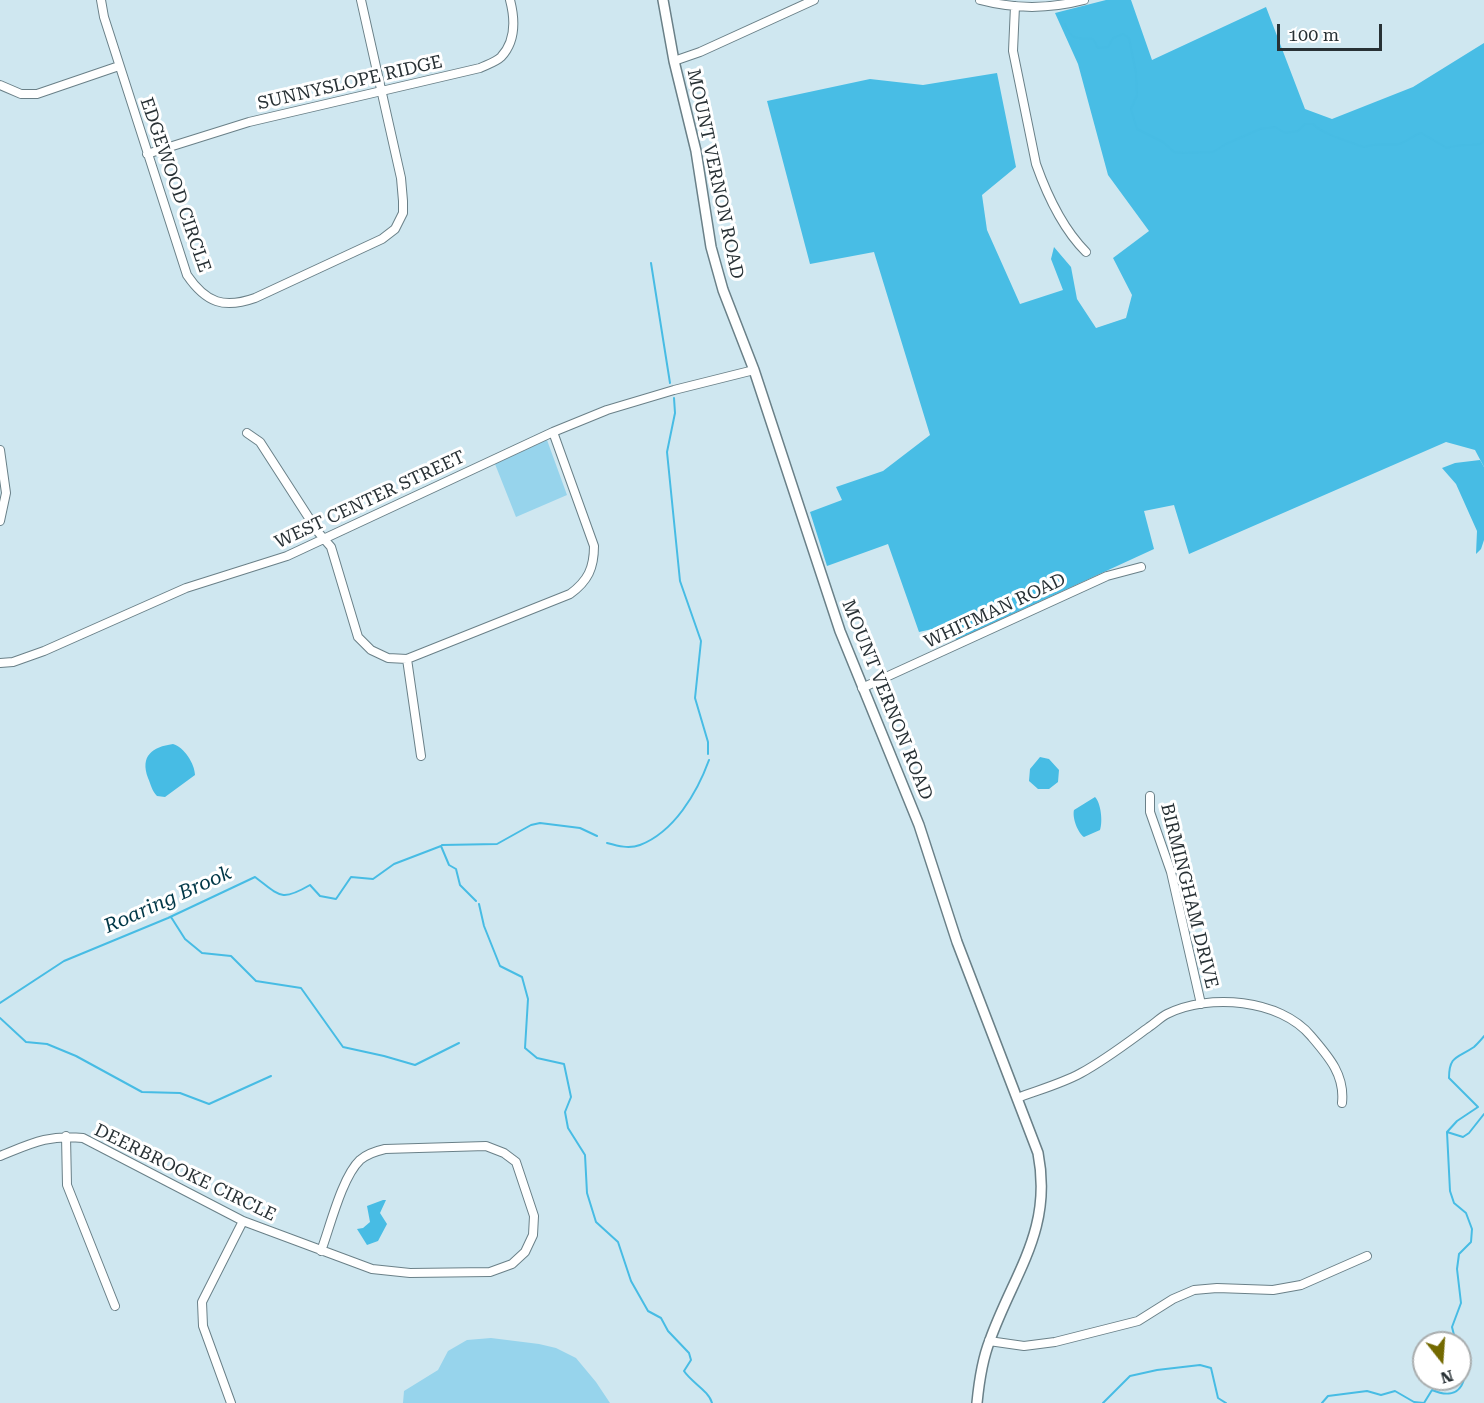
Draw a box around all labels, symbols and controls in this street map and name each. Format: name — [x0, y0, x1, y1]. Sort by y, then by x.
scale bar — [1280, 12, 1385, 50]
text: 100 m — [1288, 24, 1339, 45]
street label: SUNNYSLOPE RIDGE — [255, 51, 445, 115]
street label: MOUNT VERNON ROAD — [682, 67, 748, 281]
street label: EDGEWOOD CIRCLE — [135, 95, 215, 275]
street label: WEST CENTER STREET — [271, 446, 469, 554]
street label: WHITMAN ROAD — [921, 569, 1069, 653]
street label: MOUNT VERNON ROAD — [837, 597, 937, 803]
street label: BIRMINGHAM DRIVE — [1156, 801, 1222, 991]
water label: Roaring Brook — [101, 861, 235, 939]
street label: DEERBROOKE CIRCLE — [91, 1120, 279, 1226]
north arrow — [1412, 1331, 1472, 1391]
text: N — [1438, 1366, 1456, 1388]

